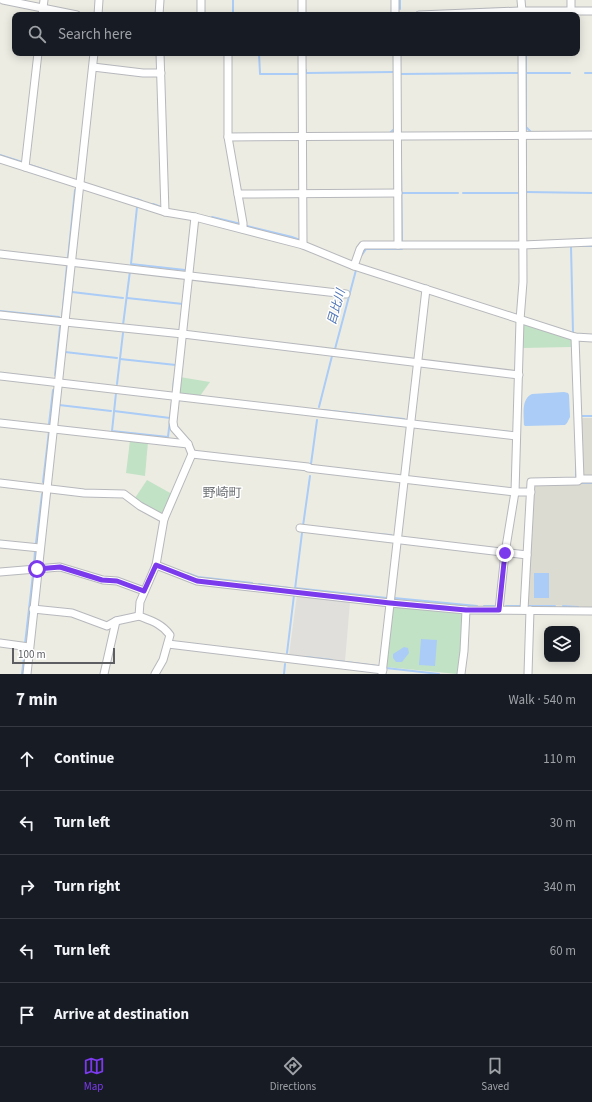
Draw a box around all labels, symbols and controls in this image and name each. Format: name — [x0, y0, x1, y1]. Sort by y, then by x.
search box — [12, 12, 580, 56]
icon: search — [26, 23, 48, 45]
text: Search here — [58, 24, 132, 45]
water label: 目比川 — [323, 286, 350, 327]
district label: 野崎町 — [202, 484, 242, 502]
route end — [496, 544, 514, 562]
route start — [28, 560, 46, 578]
map controls — [544, 626, 580, 662]
button: layers — [544, 626, 580, 662]
scale bar — [12, 646, 115, 665]
text: 100 m — [18, 647, 46, 662]
text: 7 min — [16, 688, 57, 712]
text: Walk · 540 m — [508, 691, 576, 709]
icon: ahead — [16, 748, 38, 770]
text: Continue — [54, 748, 114, 769]
text: 110 m — [543, 750, 576, 768]
icon: left — [16, 812, 38, 834]
text: Turn left — [54, 812, 110, 833]
text: 30 m — [550, 814, 576, 832]
icon: right — [16, 876, 38, 898]
text: Turn right — [54, 876, 120, 897]
text: 340 m — [543, 878, 576, 896]
icon: left — [16, 940, 38, 962]
text: Turn left — [54, 940, 110, 961]
text: 60 m — [550, 942, 576, 960]
icon: arrive — [16, 1004, 38, 1026]
text: Arrive at destination — [54, 1004, 189, 1025]
tab: Map — [83, 1055, 105, 1094]
tab: Directions — [270, 1055, 316, 1094]
tab: Saved — [481, 1055, 509, 1094]

